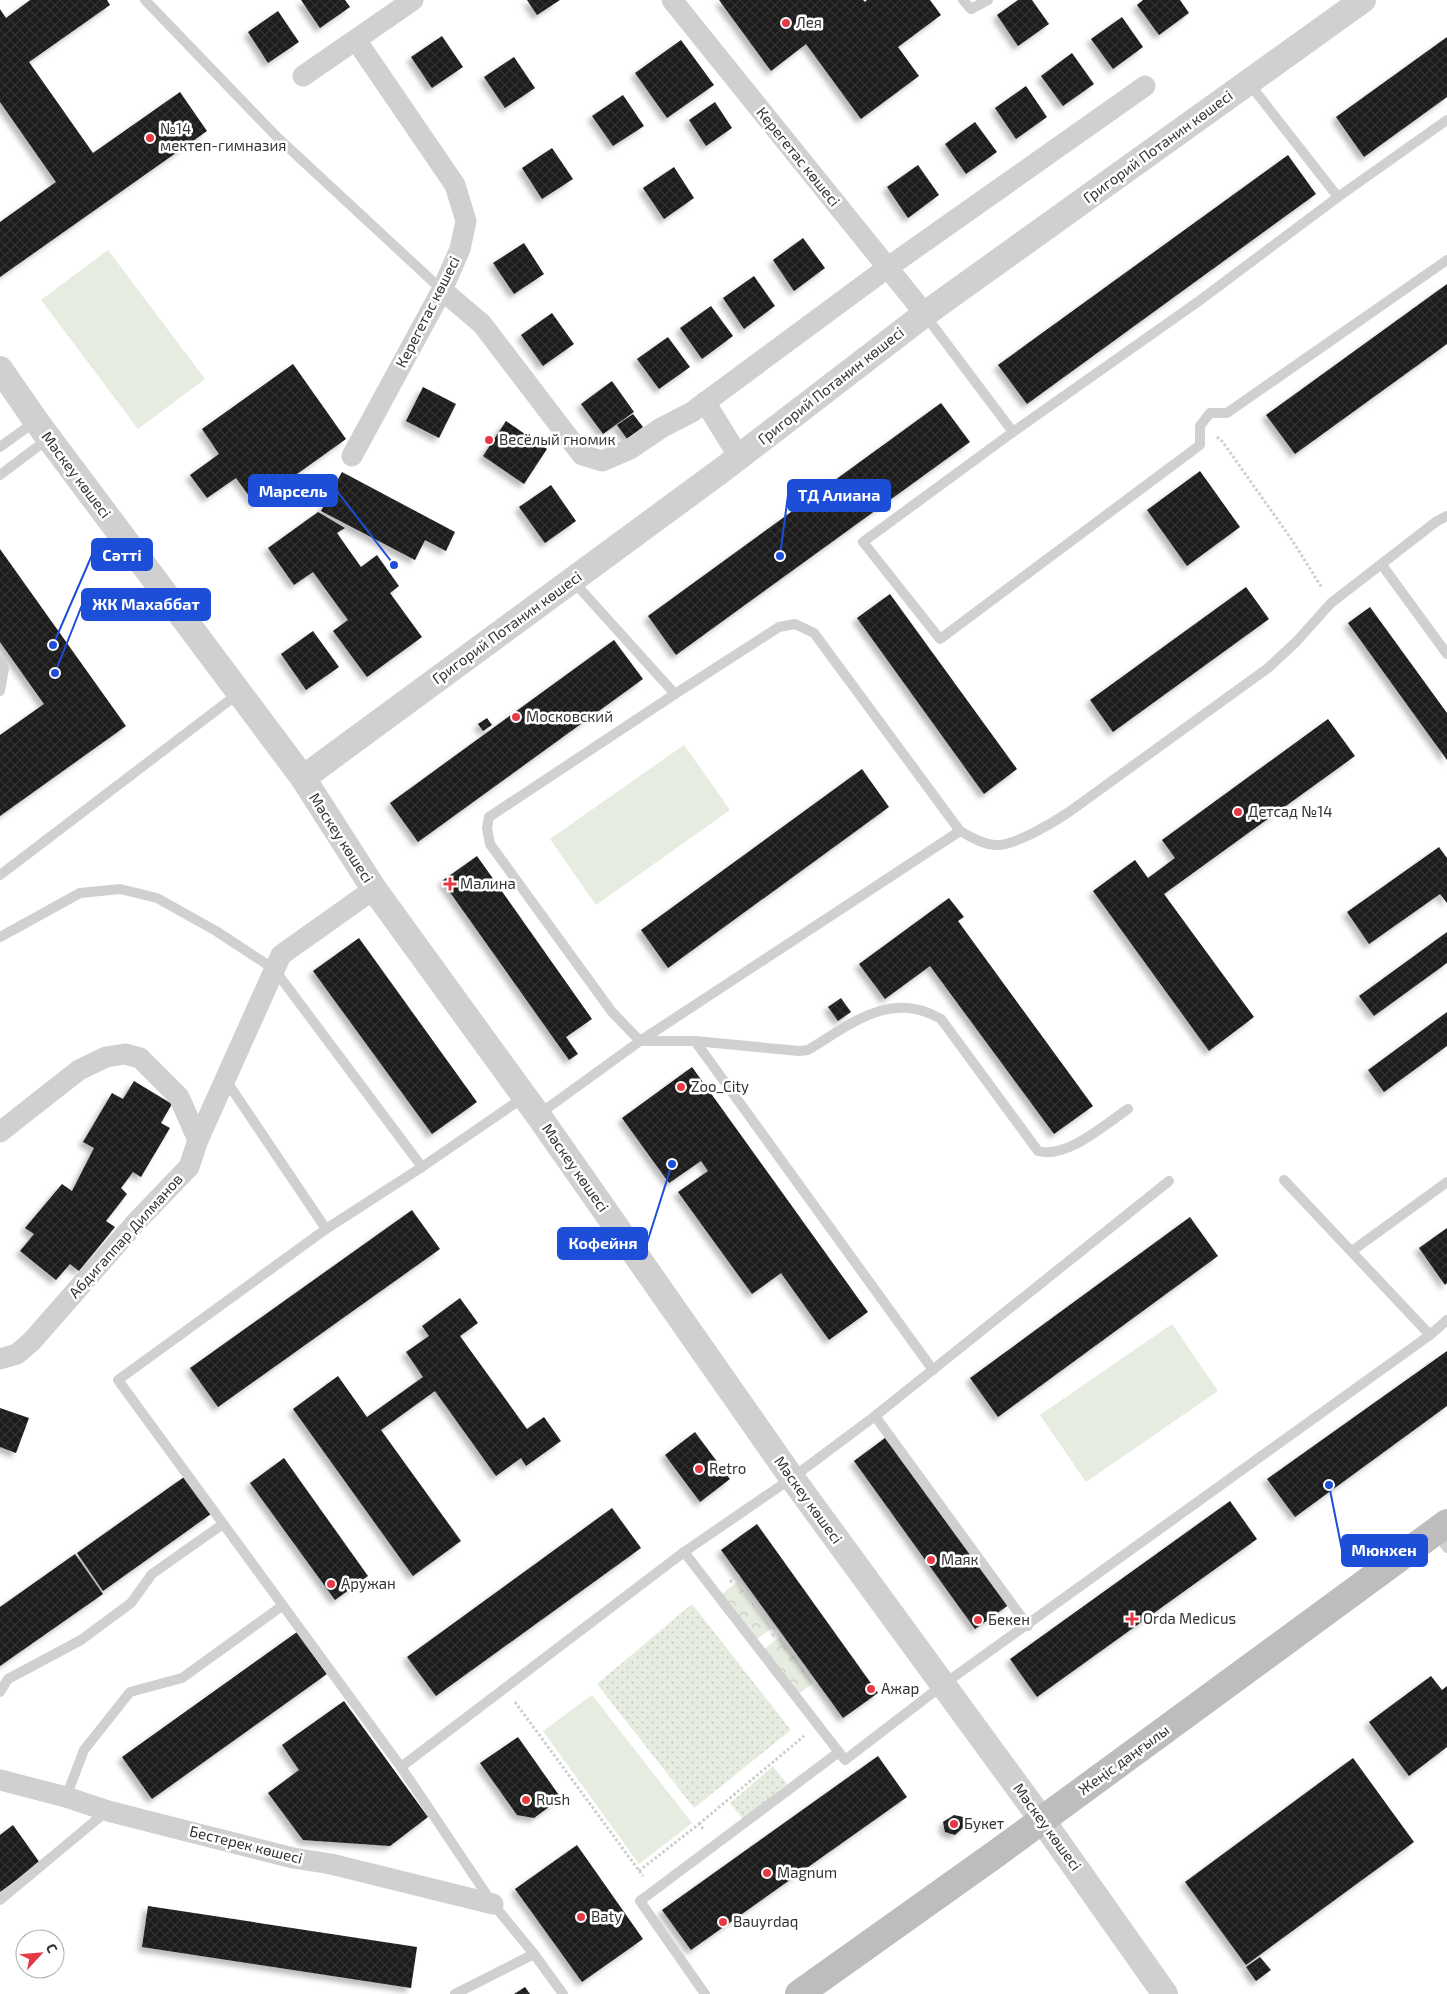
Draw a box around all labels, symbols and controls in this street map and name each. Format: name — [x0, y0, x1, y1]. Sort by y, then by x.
place label: Лея — [796, 13, 822, 31]
marker: Лея — [780, 17, 792, 29]
street label: Григорий Потанин көшесі — [1079, 86, 1236, 206]
street label: Керегетас көшесі — [753, 103, 844, 210]
place label: №14 мектеп-гимназия — [160, 119, 286, 154]
marker: №14 мектеп-гимназия — [144, 132, 156, 144]
street label: Керегетас көшесі — [391, 253, 463, 370]
street label: Григорий Потанин көшесі — [754, 323, 907, 448]
street label: Мәскеу көшесі — [38, 428, 115, 522]
place label: Весёлый гномик — [499, 430, 615, 448]
marker: Весёлый гномик — [483, 434, 495, 446]
callout: Марсель — [249, 475, 337, 506]
callout: ТД Алиана — [788, 480, 890, 511]
text: Марсель — [259, 481, 328, 500]
text: ТД Алиана — [798, 485, 880, 504]
callout: Сәтті — [92, 539, 152, 570]
text: Сәтті — [102, 545, 142, 564]
street label: Григорий Потанин көшесі — [428, 567, 585, 687]
callout: ЖК Махаббат — [82, 589, 210, 620]
text: ЖК Махаббат — [92, 594, 200, 613]
place label: Московский — [526, 707, 613, 725]
marker: Московский — [510, 711, 522, 723]
street label: Мәскеу көшесі — [305, 789, 378, 886]
place label: Детсад №14 — [1248, 802, 1332, 820]
marker: Детсад №14 — [1232, 806, 1244, 818]
place label: Малина — [460, 874, 516, 892]
marker: Малина — [444, 878, 456, 890]
place label: Zoo_City — [691, 1077, 749, 1095]
marker: Zoo_City — [675, 1081, 687, 1093]
street label: Мәскеу көшесі — [538, 1120, 613, 1216]
street label: Абдигаппар Дилманов — [65, 1169, 186, 1301]
callout: Кофейня — [558, 1228, 647, 1259]
text: Кофейня — [568, 1233, 638, 1252]
street label: Мәскеу көшесі — [770, 1452, 847, 1547]
place label: Retro — [709, 1459, 746, 1477]
marker: Retro — [693, 1463, 705, 1475]
callout: Мюнхен — [1342, 1535, 1427, 1566]
text: Мюнхен — [1351, 1540, 1417, 1559]
place label: Маяк — [941, 1550, 979, 1568]
marker: Маяк — [925, 1554, 937, 1566]
place label: Аружан — [341, 1574, 396, 1593]
marker: Аружан — [325, 1578, 337, 1590]
place label: Orda Medicus — [1143, 1609, 1236, 1627]
place label: Бекен — [988, 1610, 1030, 1628]
marker: Orda Medicus — [1125, 1612, 1139, 1626]
marker: Бекен — [972, 1614, 984, 1626]
place label: Ажар — [881, 1679, 919, 1697]
marker: Ажар — [865, 1683, 877, 1695]
street label: Жеңіс даңғылы — [1074, 1720, 1172, 1798]
street label: Мәскеу көшесі — [1009, 1779, 1086, 1874]
place label: Rush — [536, 1790, 570, 1808]
marker: Rush — [520, 1794, 532, 1806]
place label: Букет — [964, 1814, 1004, 1833]
marker: Букет — [948, 1818, 960, 1830]
street label: Бестерек көшесі — [188, 1821, 305, 1867]
place label: Magnum — [777, 1863, 837, 1881]
marker: Magnum — [761, 1867, 773, 1879]
place label: Baty — [591, 1907, 622, 1925]
marker: Baty — [575, 1911, 587, 1923]
place label: Bauyrdaq — [733, 1912, 798, 1930]
marker: Bauyrdaq — [717, 1916, 729, 1928]
north arrow — [15, 1929, 65, 1979]
text: С — [43, 1941, 62, 1956]

